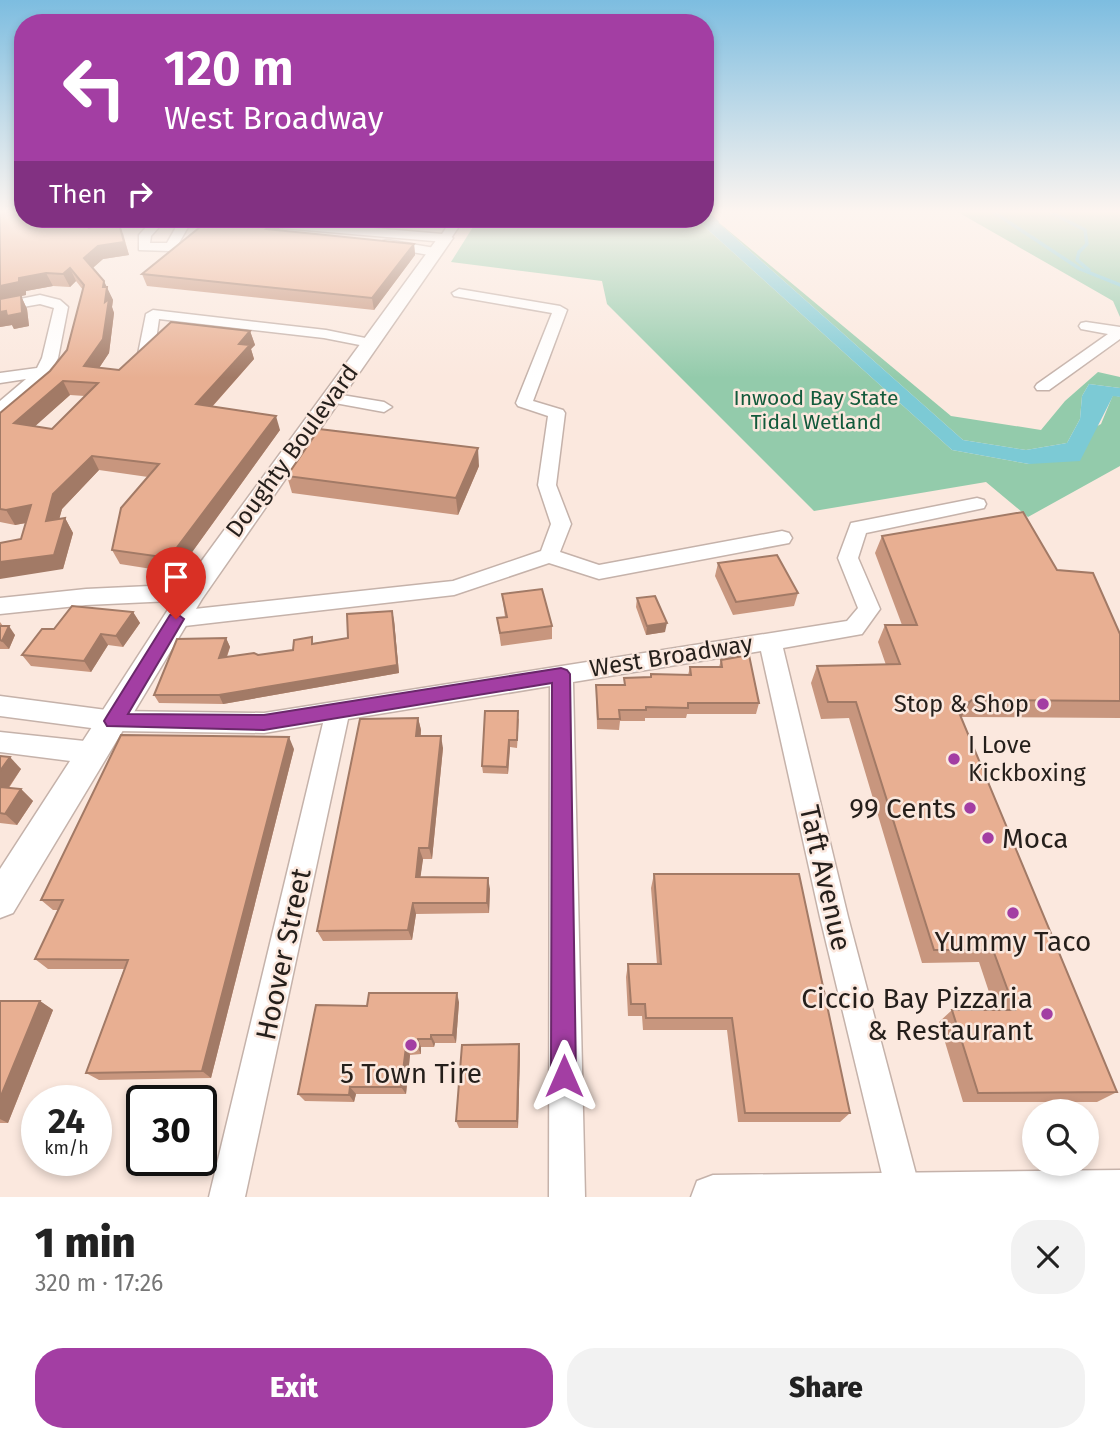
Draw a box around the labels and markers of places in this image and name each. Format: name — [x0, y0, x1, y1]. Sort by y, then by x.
pin — [146, 547, 206, 619]
place label: Stop & Shop — [894, 690, 1029, 718]
marker: Stop & Shop — [1035, 696, 1051, 712]
place label: I Love Kickboxing — [968, 731, 1086, 787]
marker: I Love Kickboxing — [946, 751, 962, 767]
place label: 99 Cents — [849, 792, 956, 825]
marker: 99 Cents — [962, 800, 978, 816]
place label: Moca — [1002, 822, 1068, 855]
marker: Moca — [980, 830, 996, 846]
marker: Yummy Taco — [1005, 905, 1021, 921]
place label: Yummy Taco — [935, 925, 1091, 958]
place label: Ciccio Bay Pizzaria & Restaurant — [801, 982, 1034, 1047]
marker: Ciccio Bay Pizzaria & Restaurant — [1039, 1006, 1055, 1022]
marker: 5 Town Tire — [403, 1037, 419, 1053]
place label: 5 Town Tire — [340, 1057, 482, 1090]

